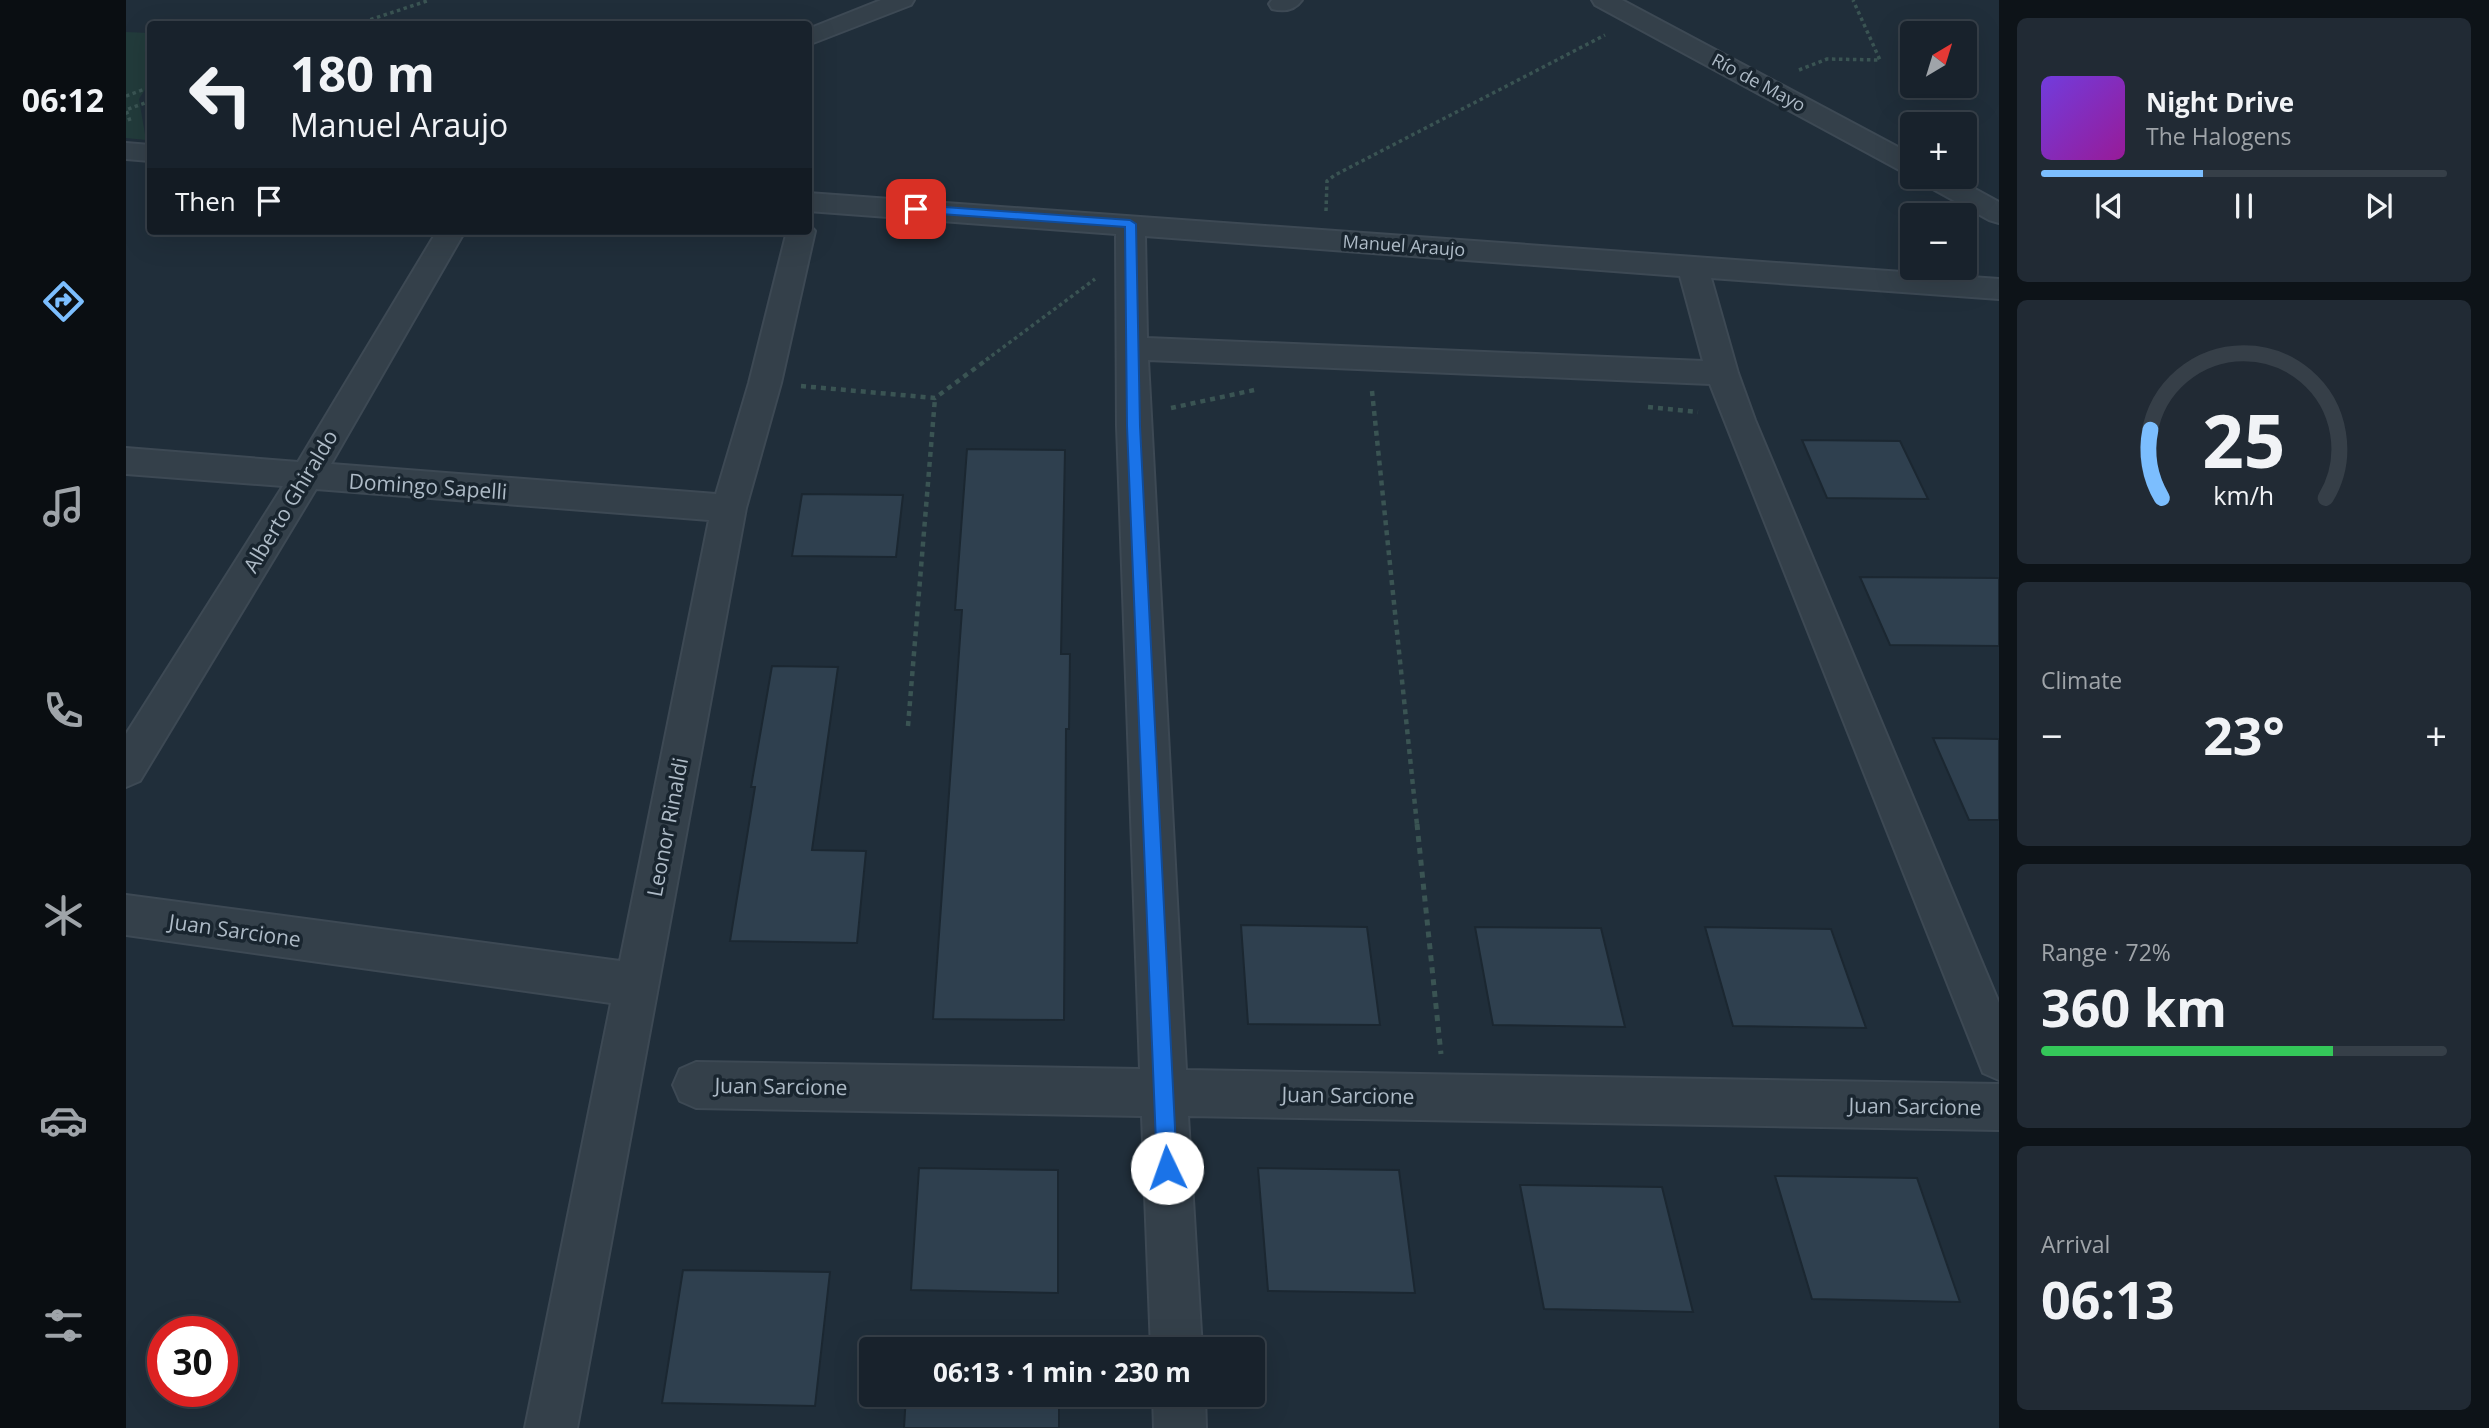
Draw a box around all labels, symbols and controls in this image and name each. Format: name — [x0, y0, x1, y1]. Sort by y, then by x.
north arrow — [1900, 21, 1978, 98]
map controls — [1900, 21, 1977, 280]
text: 180 m — [290, 40, 435, 106]
street label: Río de Mayo — [1708, 47, 1810, 117]
icon: left — [175, 49, 266, 140]
text: 06:12 — [22, 78, 104, 121]
text: Night Drive — [2146, 84, 2294, 120]
text: Manuel Araujo — [290, 103, 508, 146]
button: + — [1900, 112, 1977, 189]
text: The Halogens — [2146, 120, 2292, 152]
pin — [886, 179, 946, 239]
icon: arrive — [250, 182, 288, 220]
text: Then — [175, 183, 236, 219]
icon: previous — [2090, 187, 2128, 225]
icon: pause — [2225, 187, 2263, 225]
icon: next — [2360, 187, 2398, 225]
icon: arrive — [897, 190, 935, 228]
button: − — [1900, 203, 1977, 280]
street label: Manuel Araujo — [1342, 229, 1466, 261]
icon: directions — [39, 277, 88, 326]
text: 25 — [2202, 390, 2286, 489]
street label: Alberto Ghiraldo — [236, 424, 344, 578]
street label: Domingo Sapelli — [348, 466, 508, 506]
text: km/h — [2214, 478, 2274, 512]
icon: music — [39, 482, 88, 531]
text: Climate — [2041, 664, 2122, 696]
icon: phone — [39, 686, 88, 735]
text: 23° — [2203, 699, 2285, 770]
text: − — [2041, 709, 2063, 761]
text: + — [2425, 709, 2447, 761]
street label: Leonor Rinaldi — [640, 755, 694, 899]
icon: climate — [39, 891, 88, 940]
street label: Juan Sarcione — [165, 907, 303, 953]
text: Range · 72% — [2041, 936, 2171, 968]
text: 360 km — [2041, 971, 2227, 1042]
street label: Juan Sarcione — [712, 1071, 848, 1101]
street label: Juan Sarcione — [1279, 1080, 1415, 1110]
street label: Juan Sarcione — [1846, 1091, 1982, 1121]
icon: car — [39, 1096, 88, 1145]
position arrow — [1130, 1131, 1204, 1205]
text: Arrival — [2041, 1228, 2110, 1260]
text: 06:13 — [2041, 1263, 2175, 1334]
icon: filters — [39, 1301, 88, 1350]
speed limit sign: 30 — [147, 1316, 238, 1407]
text: 06:13 · 1 min · 230 m — [933, 1354, 1191, 1390]

